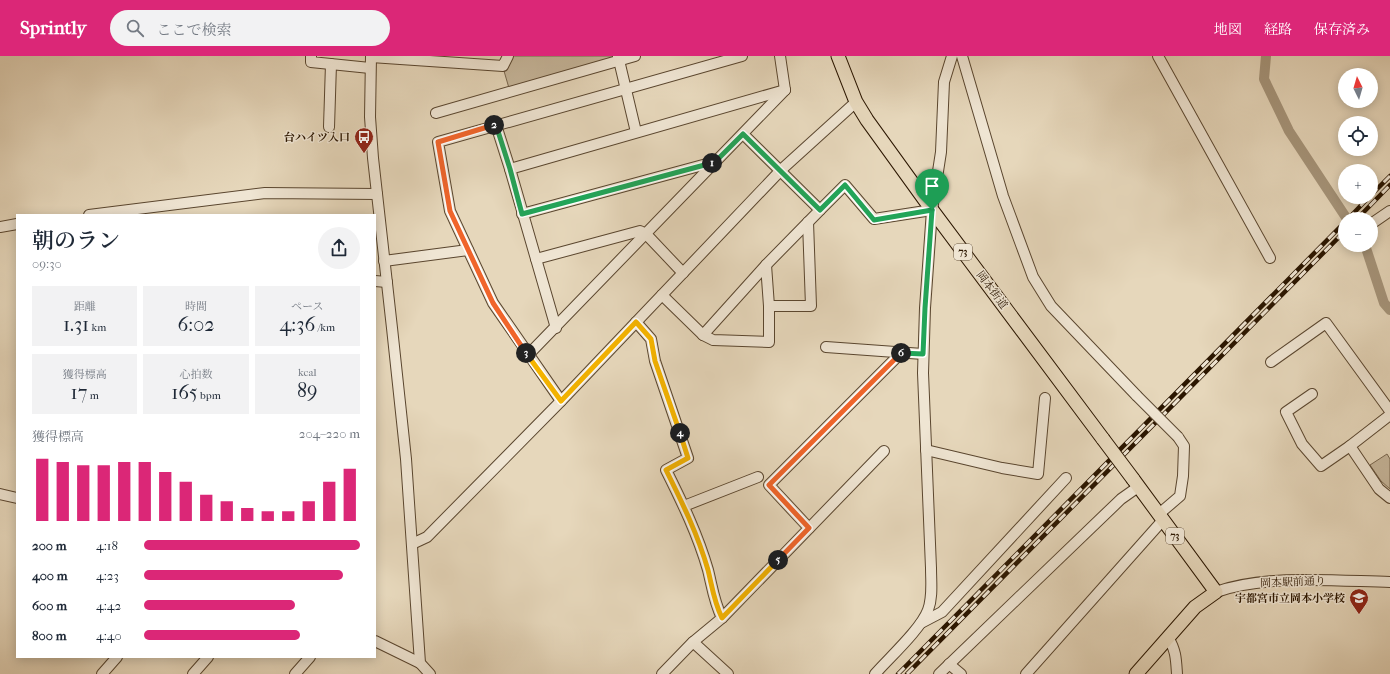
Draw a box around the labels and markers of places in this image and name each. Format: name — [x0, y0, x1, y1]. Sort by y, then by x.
pin: 2 — [484, 115, 504, 135]
bus stop icon: 台ハイツ入口 — [353, 126, 375, 154]
place label: 台ハイツ入口 — [284, 131, 350, 144]
pin: 1 — [702, 153, 722, 173]
pin — [915, 169, 949, 210]
pin: 3 — [516, 343, 536, 363]
pin: 6 — [891, 343, 911, 363]
pin: 4 — [670, 423, 690, 443]
pin: 5 — [768, 550, 788, 570]
school or university icon: 宇都宮市立岡本小学校 — [1348, 587, 1370, 615]
place label: 宇都宮市立岡本小学校 — [1235, 592, 1345, 605]

